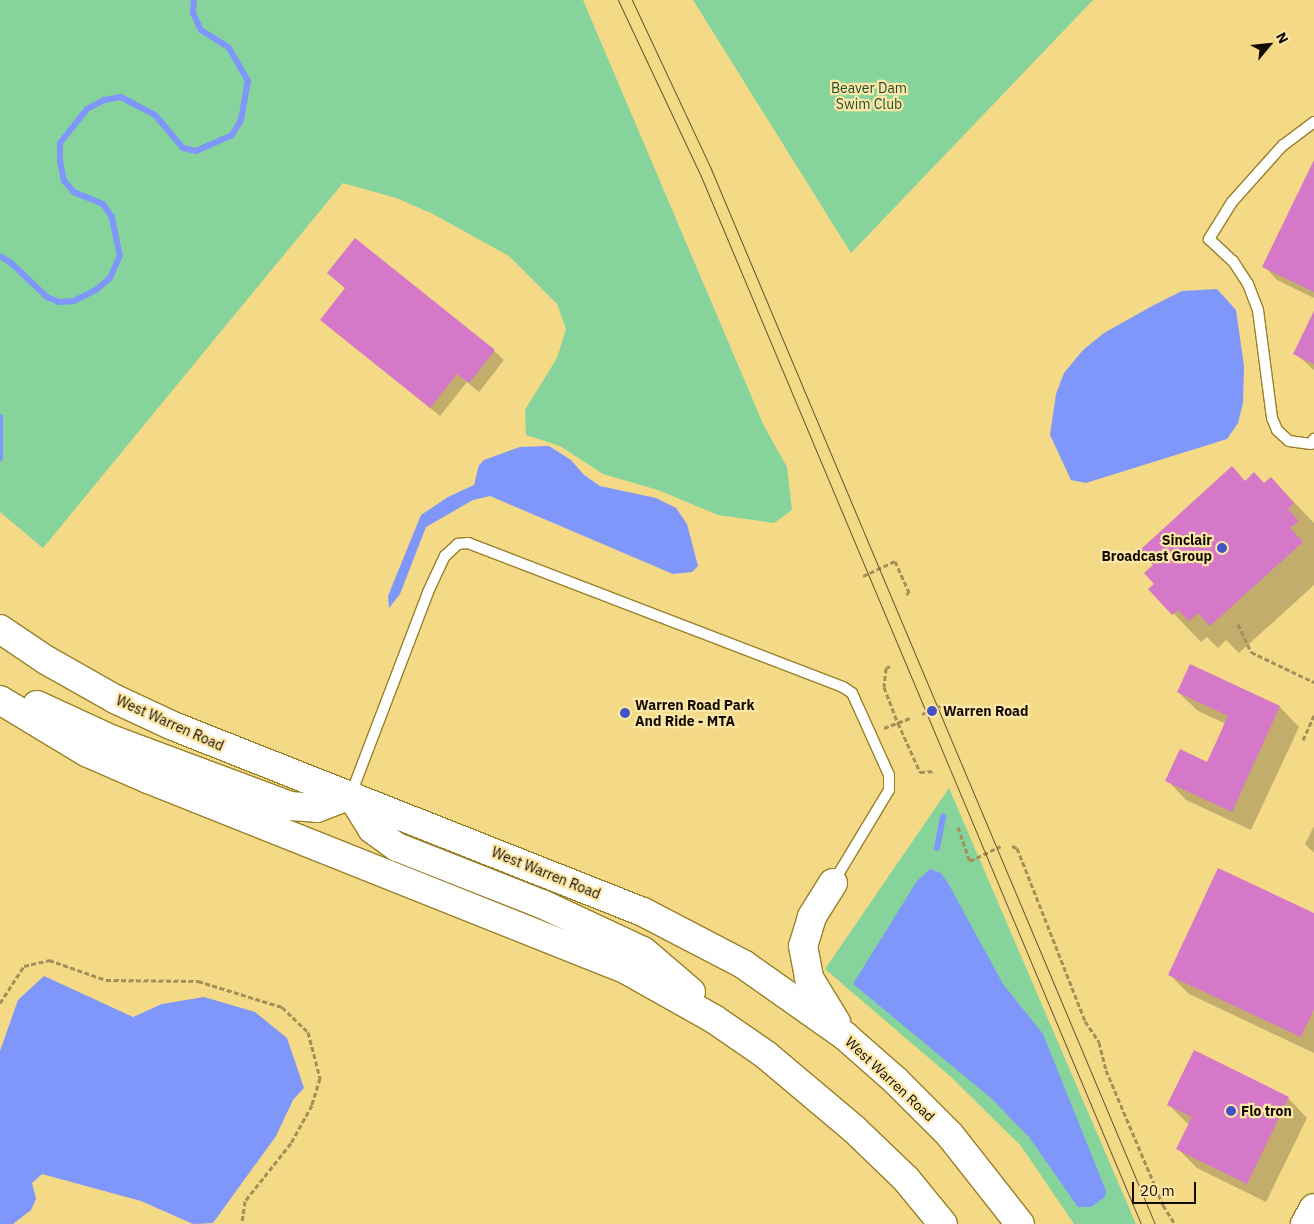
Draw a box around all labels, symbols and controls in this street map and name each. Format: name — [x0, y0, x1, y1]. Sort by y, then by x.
north arrow — [1244, 20, 1294, 70]
text: N — [1272, 29, 1293, 47]
park label: Beaver Dam Swim Club — [831, 80, 907, 112]
place label: Sinclair Broadcast Group — [1101, 532, 1212, 564]
marker: Sinclair Broadcast Group — [1216, 542, 1228, 554]
street label: West Warren Road — [114, 692, 226, 754]
place label: Warren Road Park And Ride - MTA — [635, 697, 755, 730]
place label: Warren Road — [943, 703, 1029, 719]
marker: Warren Road — [925, 704, 939, 718]
marker: Warren Road Park And Ride - MTA — [619, 707, 631, 719]
street label: West Warren Road — [489, 843, 603, 903]
street label: West Warren Road — [842, 1033, 938, 1125]
place label: Flo tron — [1241, 1103, 1292, 1119]
marker: Flo tron — [1225, 1105, 1237, 1117]
scale bar — [1134, 1172, 1198, 1204]
text: 20 m — [1140, 1181, 1175, 1200]

